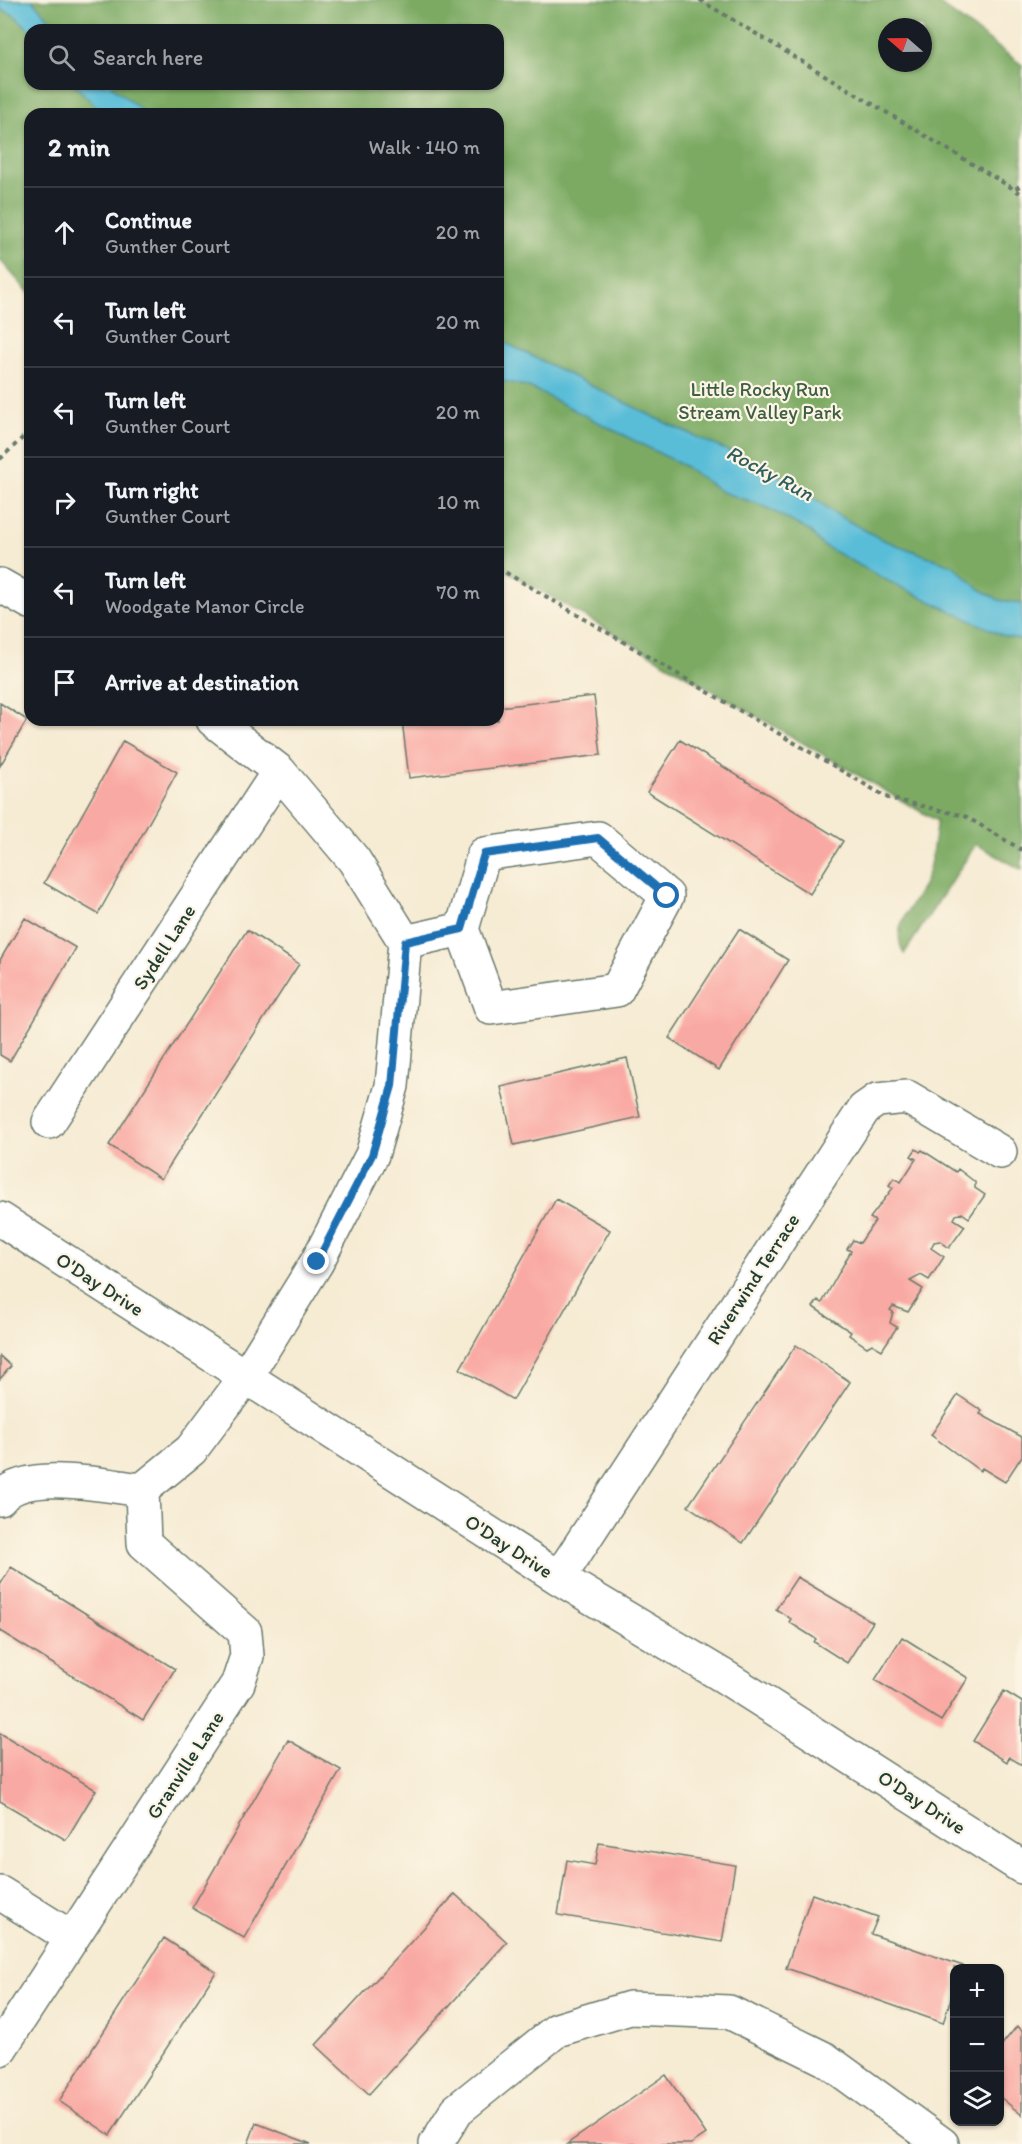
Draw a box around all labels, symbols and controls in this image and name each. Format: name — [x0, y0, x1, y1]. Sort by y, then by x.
north arrow — [878, 18, 932, 72]
search box — [24, 24, 504, 90]
icon: search — [45, 41, 78, 74]
text: Search here — [93, 44, 203, 71]
text: 2 min — [48, 131, 110, 163]
text: Walk · 140 m — [369, 135, 480, 159]
text: Continue — [105, 207, 192, 234]
icon: ahead — [48, 216, 81, 249]
text: 20 m — [436, 220, 480, 244]
text: Gunther Court — [105, 234, 230, 258]
text: Turn left — [105, 297, 186, 324]
icon: left — [48, 306, 81, 339]
text: 20 m — [436, 310, 480, 334]
text: Gunther Court — [105, 324, 230, 348]
park label: Little Rocky Run Stream Valley Park — [678, 377, 842, 424]
text: Turn left — [105, 387, 186, 414]
icon: left — [48, 396, 81, 429]
text: 20 m — [436, 400, 480, 424]
text: Gunther Court — [105, 414, 230, 438]
water label: Rocky Run — [722, 439, 818, 506]
text: Turn right — [105, 477, 199, 504]
icon: right — [48, 486, 81, 519]
text: 10 m — [437, 490, 480, 514]
text: Gunther Court — [105, 504, 230, 528]
text: Turn left — [105, 567, 186, 594]
icon: left — [48, 576, 81, 609]
text: 70 m — [436, 580, 480, 604]
text: Woodgate Manor Circle — [105, 594, 304, 618]
icon: arrive — [48, 666, 81, 699]
text: Arrive at destination — [105, 669, 299, 696]
route start — [653, 882, 679, 908]
street label: Sydell Lane — [128, 900, 200, 994]
street label: Riverwind Terrace — [702, 1209, 804, 1349]
street label: O'Day Drive — [52, 1247, 148, 1321]
route end — [303, 1248, 329, 1274]
street label: O'Day Drive — [461, 1509, 557, 1583]
street label: Granville Lane — [141, 1706, 229, 1824]
street label: O'Day Drive — [874, 1765, 970, 1839]
map controls — [950, 1964, 1004, 2126]
button: + — [950, 1964, 1004, 2018]
button: − — [950, 2018, 1004, 2072]
button: layers — [950, 2072, 1004, 2126]

